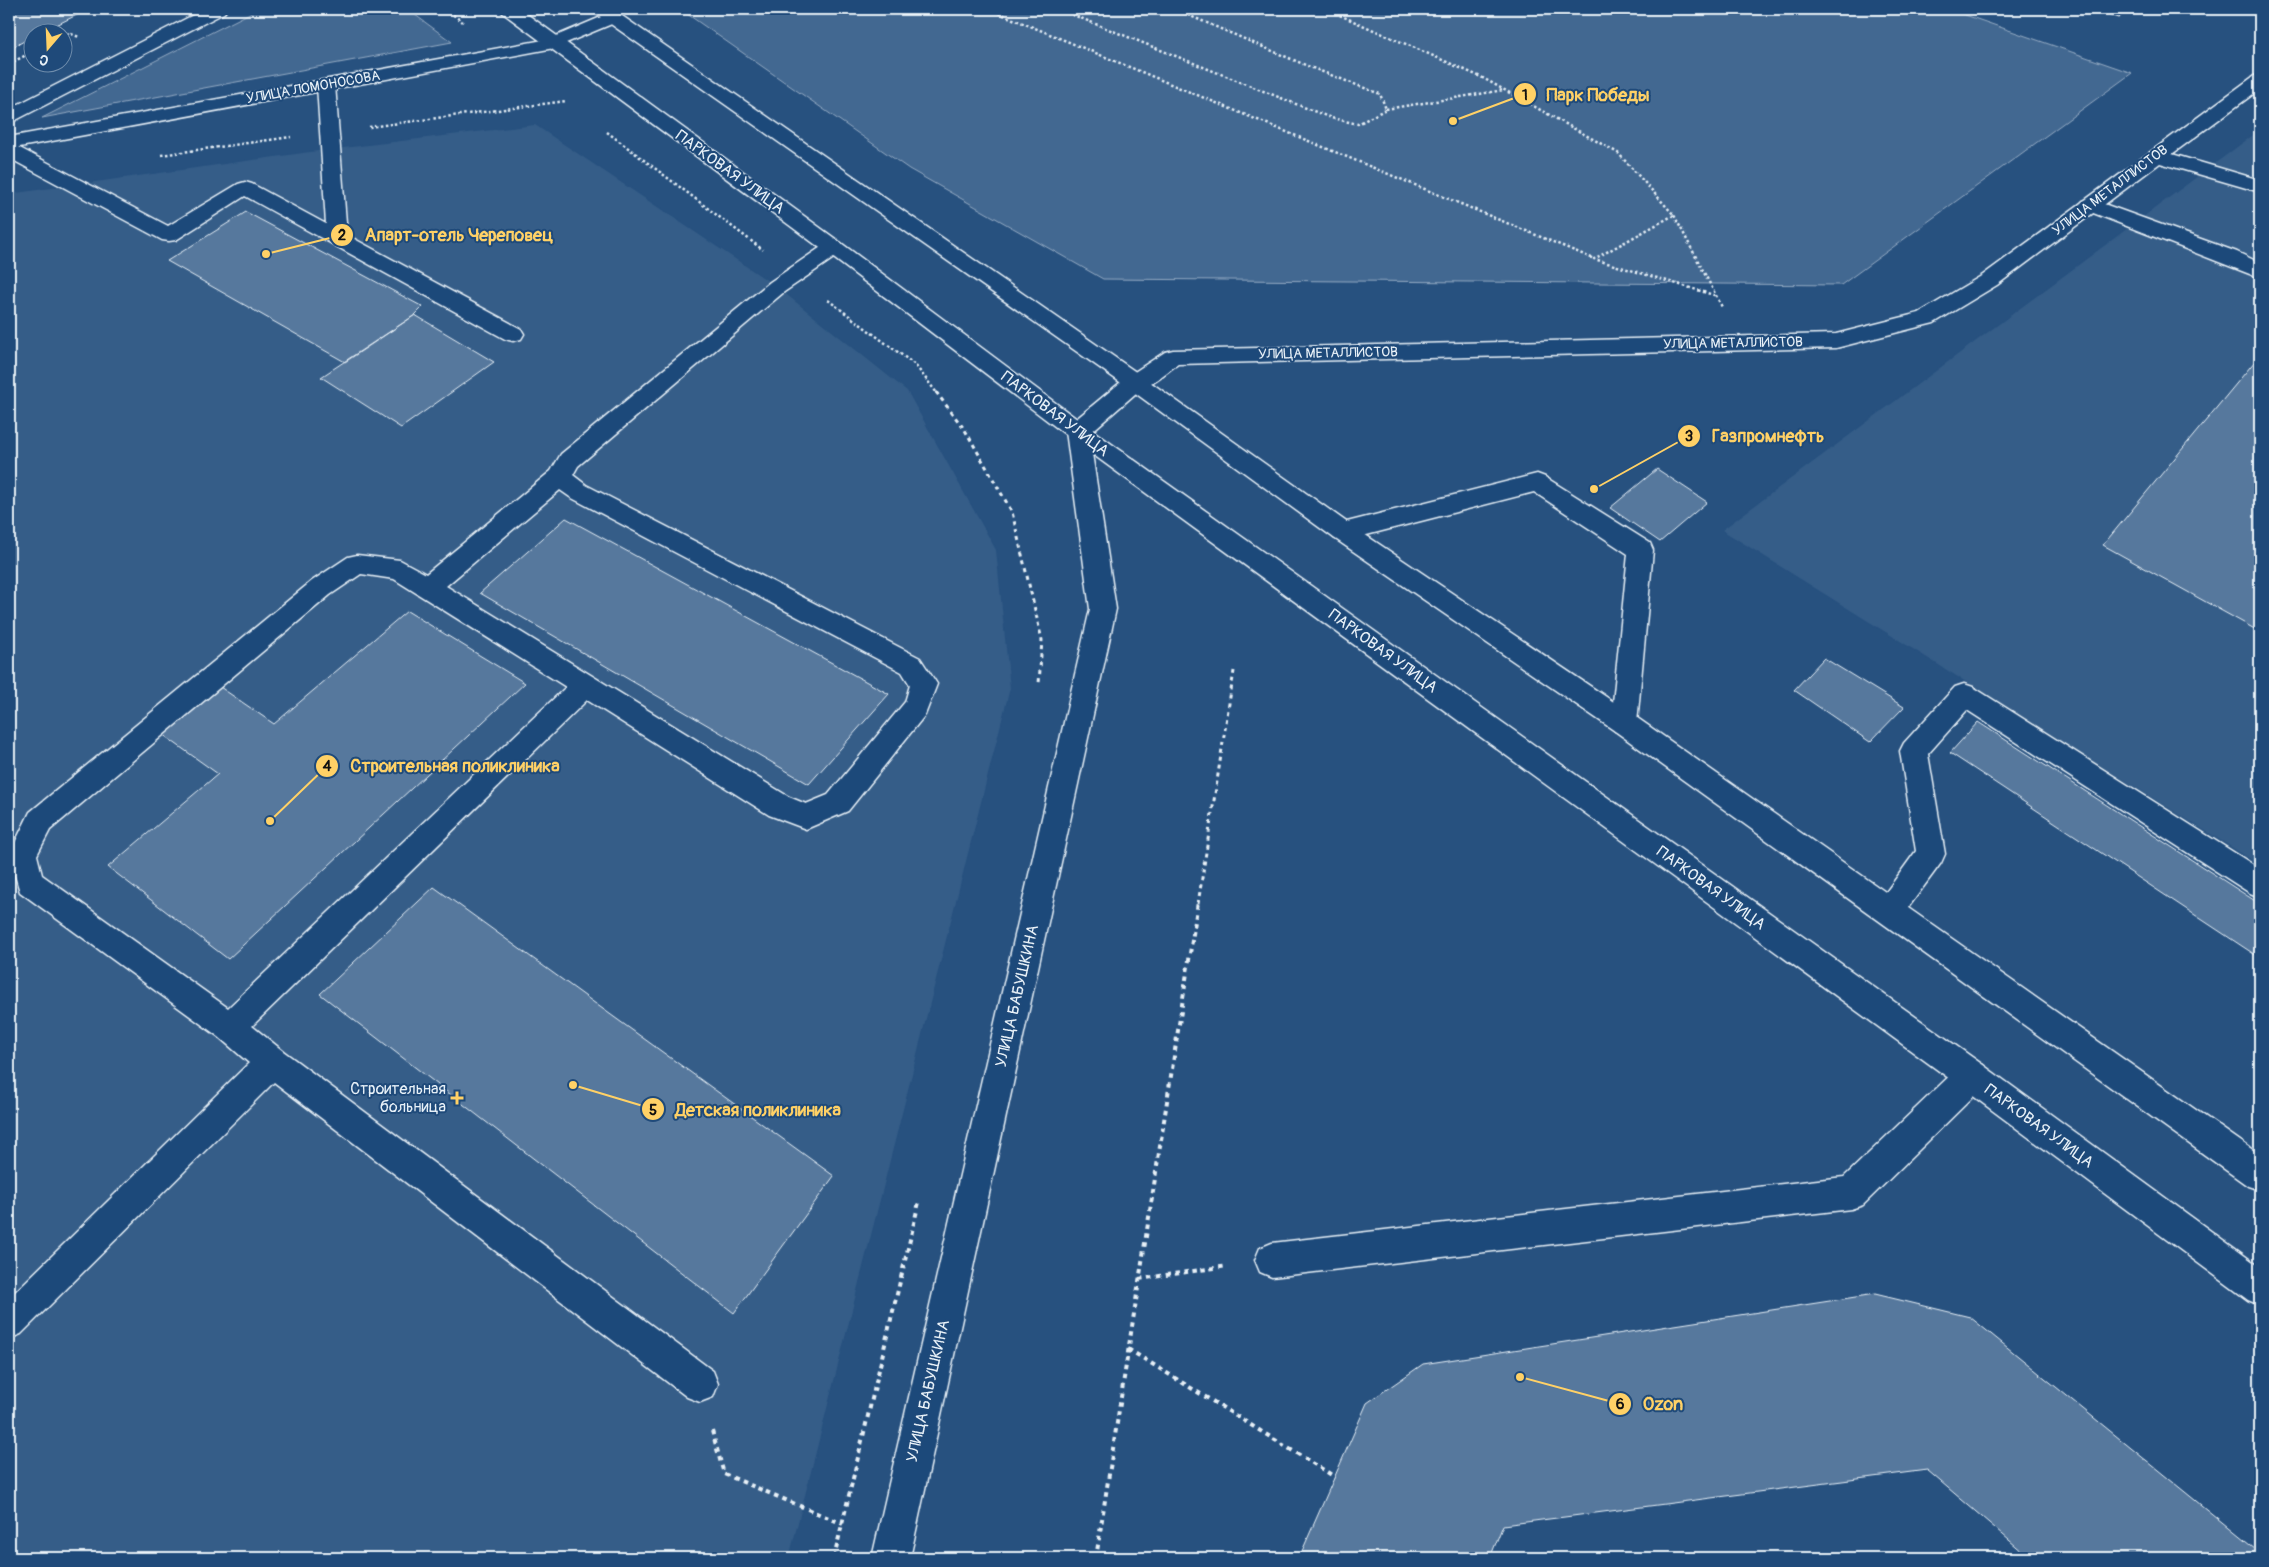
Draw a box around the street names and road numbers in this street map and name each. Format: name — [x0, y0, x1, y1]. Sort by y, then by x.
street label: УЛИЦА ЛОМОНОСОВА — [245, 67, 381, 107]
street label: ПАРКОВАЯ УЛИЦА — [672, 126, 788, 218]
street label: УЛИЦА МЕТАЛЛИСТОВ — [2049, 141, 2171, 239]
street label: УЛИЦА МЕТАЛЛИСТОВ — [1663, 333, 1803, 353]
street label: УЛИЦА МЕТАЛЛИСТОВ — [1258, 343, 1398, 363]
street label: ПАРКОВАЯ УЛИЦА — [997, 367, 1113, 461]
street label: ПАРКОВАЯ УЛИЦА — [1325, 605, 1441, 697]
street label: ПАРКОВАЯ УЛИЦА — [1653, 842, 1769, 934]
street label: УЛИЦА БАБУШКИНА — [991, 923, 1043, 1069]
street label: ПАРКОВАЯ УЛИЦА — [1981, 1080, 2097, 1172]
street label: УЛИЦА БАБУШКИНА — [902, 1318, 954, 1464]

